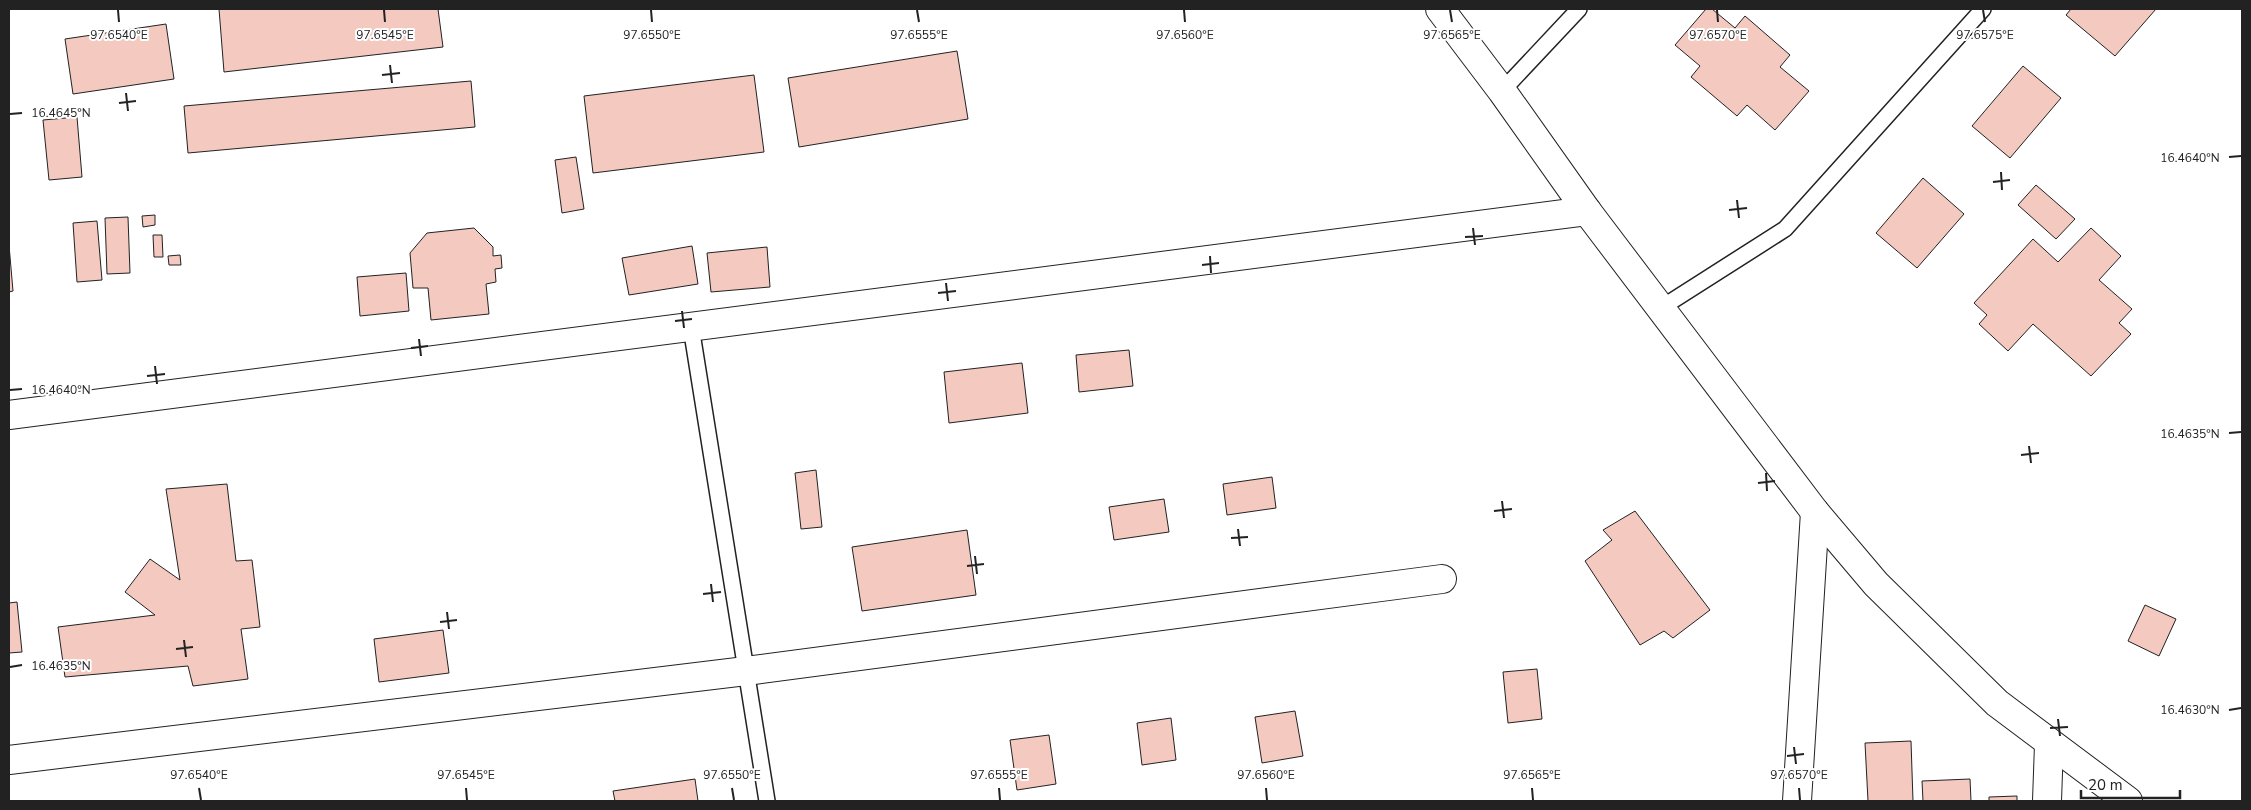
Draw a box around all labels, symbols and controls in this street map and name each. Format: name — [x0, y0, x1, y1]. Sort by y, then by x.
text: 97.6540°E — [90, 27, 148, 43]
text: 97.6545°E — [356, 27, 414, 43]
text: 97.6550°E — [623, 27, 681, 43]
text: 97.6555°E — [890, 27, 948, 43]
text: 97.6560°E — [1156, 27, 1214, 43]
text: 97.6565°E — [1423, 27, 1481, 43]
text: 97.6570°E — [1689, 27, 1747, 43]
text: 97.6575°E — [1956, 27, 2014, 43]
text: 16.4645°N — [31, 105, 91, 121]
text: 16.4640°N — [2160, 150, 2220, 166]
text: 16.4640°N — [31, 382, 91, 398]
text: 16.4635°N — [2160, 426, 2220, 442]
text: 16.4635°N — [31, 658, 91, 674]
text: 16.4630°N — [2160, 702, 2220, 718]
text: 97.6540°E — [170, 767, 228, 783]
text: 97.6545°E — [437, 767, 495, 783]
text: 97.6550°E — [703, 767, 761, 783]
text: 97.6555°E — [970, 767, 1028, 783]
text: 97.6560°E — [1237, 767, 1295, 783]
text: 97.6565°E — [1503, 767, 1561, 783]
text: 97.6570°E — [1770, 767, 1828, 783]
scale bar — [2081, 768, 2180, 800]
text: 20 m — [2088, 775, 2123, 795]

